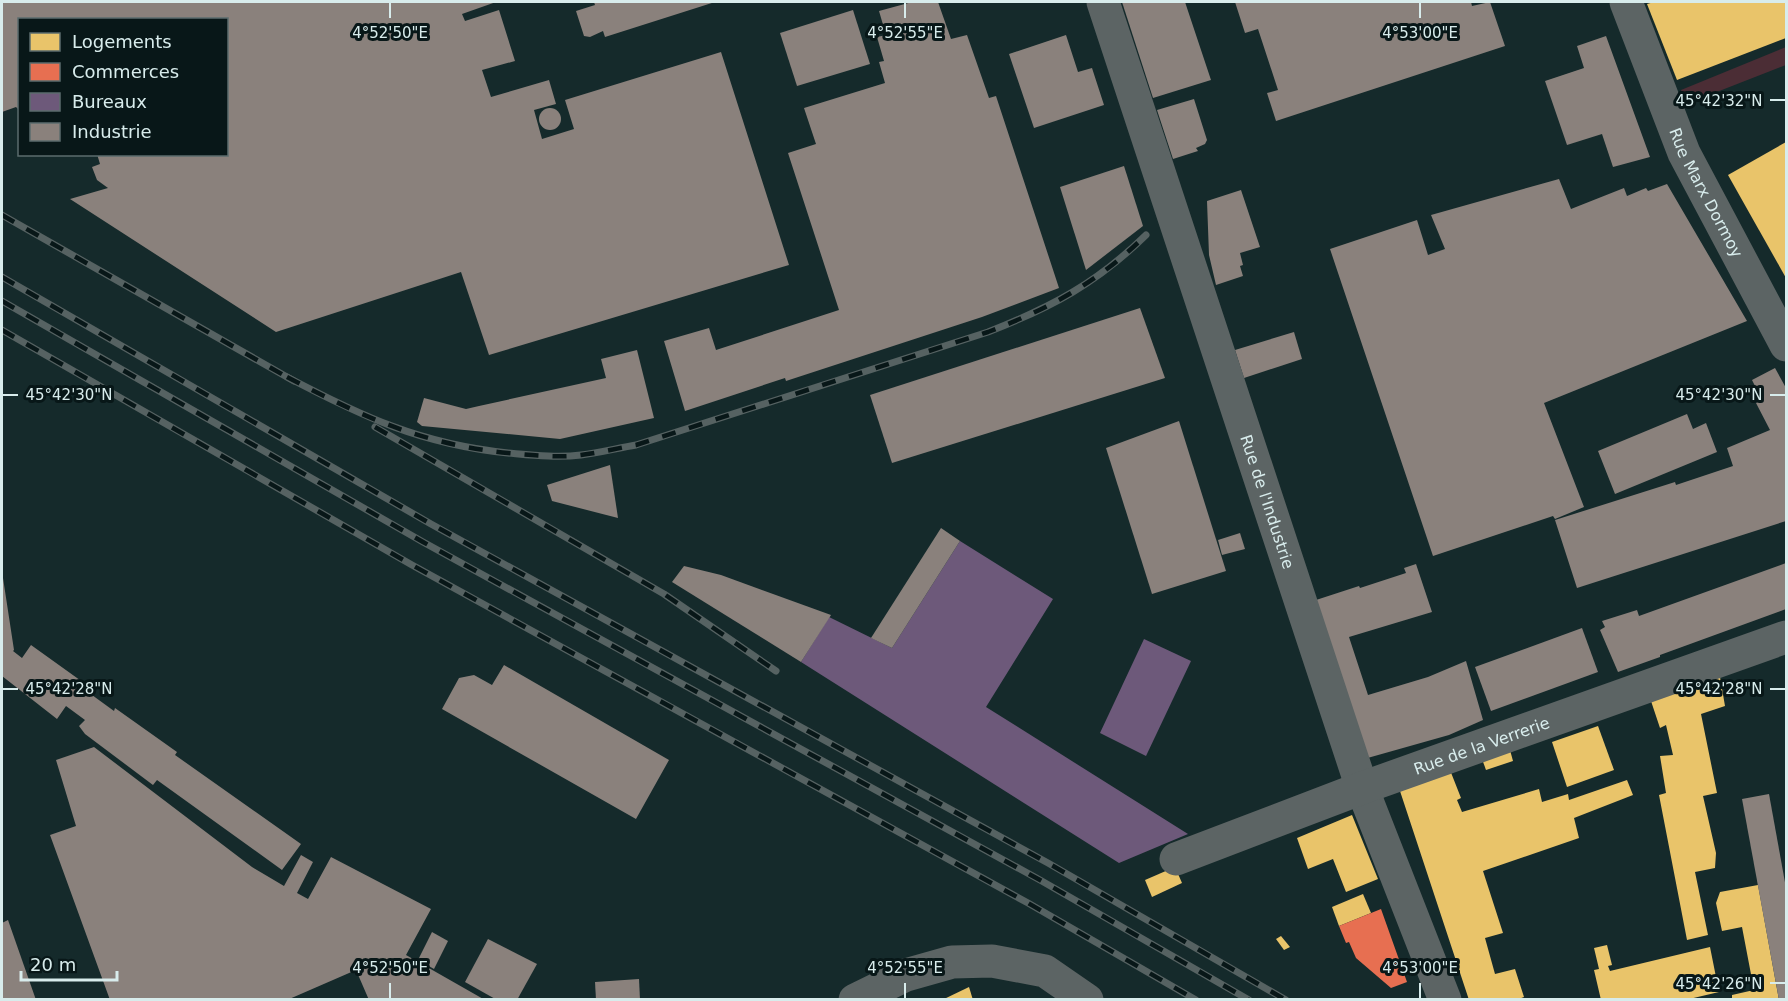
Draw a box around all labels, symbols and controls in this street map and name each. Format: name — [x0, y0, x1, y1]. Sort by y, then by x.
legend — [18, 18, 228, 156]
text: 4°52'50"E — [352, 24, 428, 42]
text: 4°52'55"E — [867, 24, 943, 42]
text: 4°53'00"E — [1382, 24, 1458, 42]
text: Logements — [72, 31, 172, 52]
text: Commerces — [72, 61, 179, 82]
text: Bureaux — [72, 91, 147, 112]
text: 45°42'32"N — [1675, 92, 1763, 110]
text: Industrie — [72, 121, 151, 142]
street label: Rue Marx Dormoy — [1665, 125, 1747, 261]
text: 45°42'30"N — [25, 386, 113, 404]
text: 45°42'30"N — [1675, 386, 1763, 404]
street label: Rue de l'Industrie — [1236, 432, 1298, 571]
text: 45°42'28"N — [25, 680, 113, 698]
text: 45°42'28"N — [1675, 680, 1763, 698]
street label: Rue de la Verrerie — [1411, 713, 1552, 779]
scale bar — [21, 944, 117, 982]
text: 20 m — [30, 954, 76, 975]
text: 4°52'50"E — [352, 959, 428, 977]
text: 4°52'55"E — [867, 959, 943, 977]
text: 4°53'00"E — [1382, 959, 1458, 977]
text: 45°42'26"N — [1675, 975, 1763, 993]

